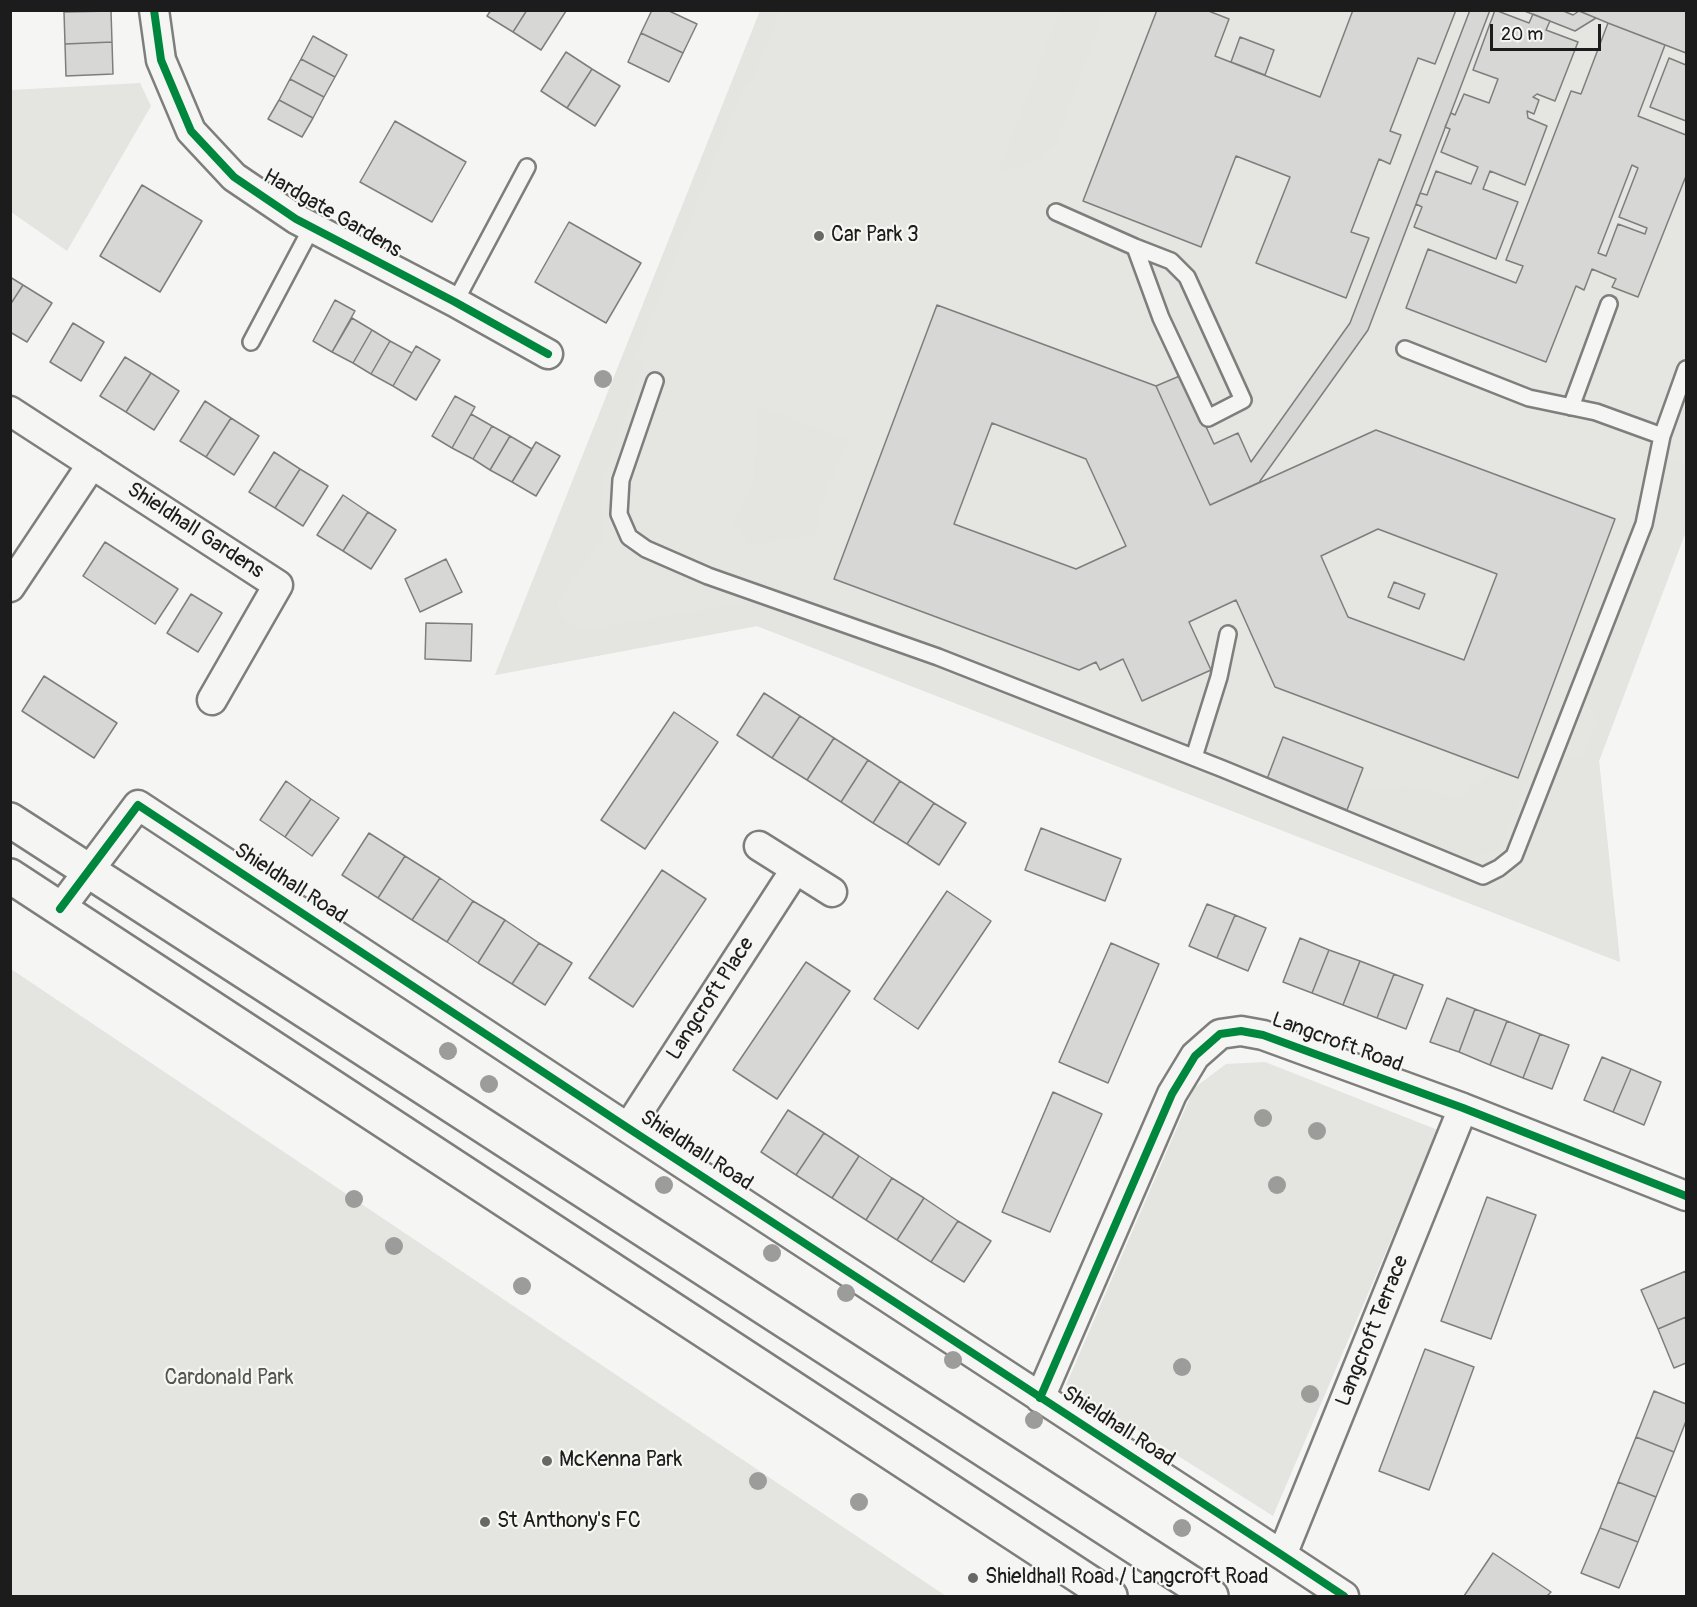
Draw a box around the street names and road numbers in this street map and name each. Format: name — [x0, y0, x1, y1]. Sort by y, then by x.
street label: Hardgate Gardens — [258, 164, 406, 264]
street label: Shieldhall Gardens — [122, 477, 268, 585]
street label: Shieldhall Road — [229, 838, 351, 930]
street label: Langcroft Place — [662, 933, 760, 1065]
street label: Langcroft Road — [1268, 1008, 1406, 1078]
street label: Shieldhall Road — [635, 1105, 757, 1197]
street label: Langcroft Terrace — [1331, 1252, 1415, 1410]
street label: Shieldhall Road — [1057, 1381, 1179, 1473]

